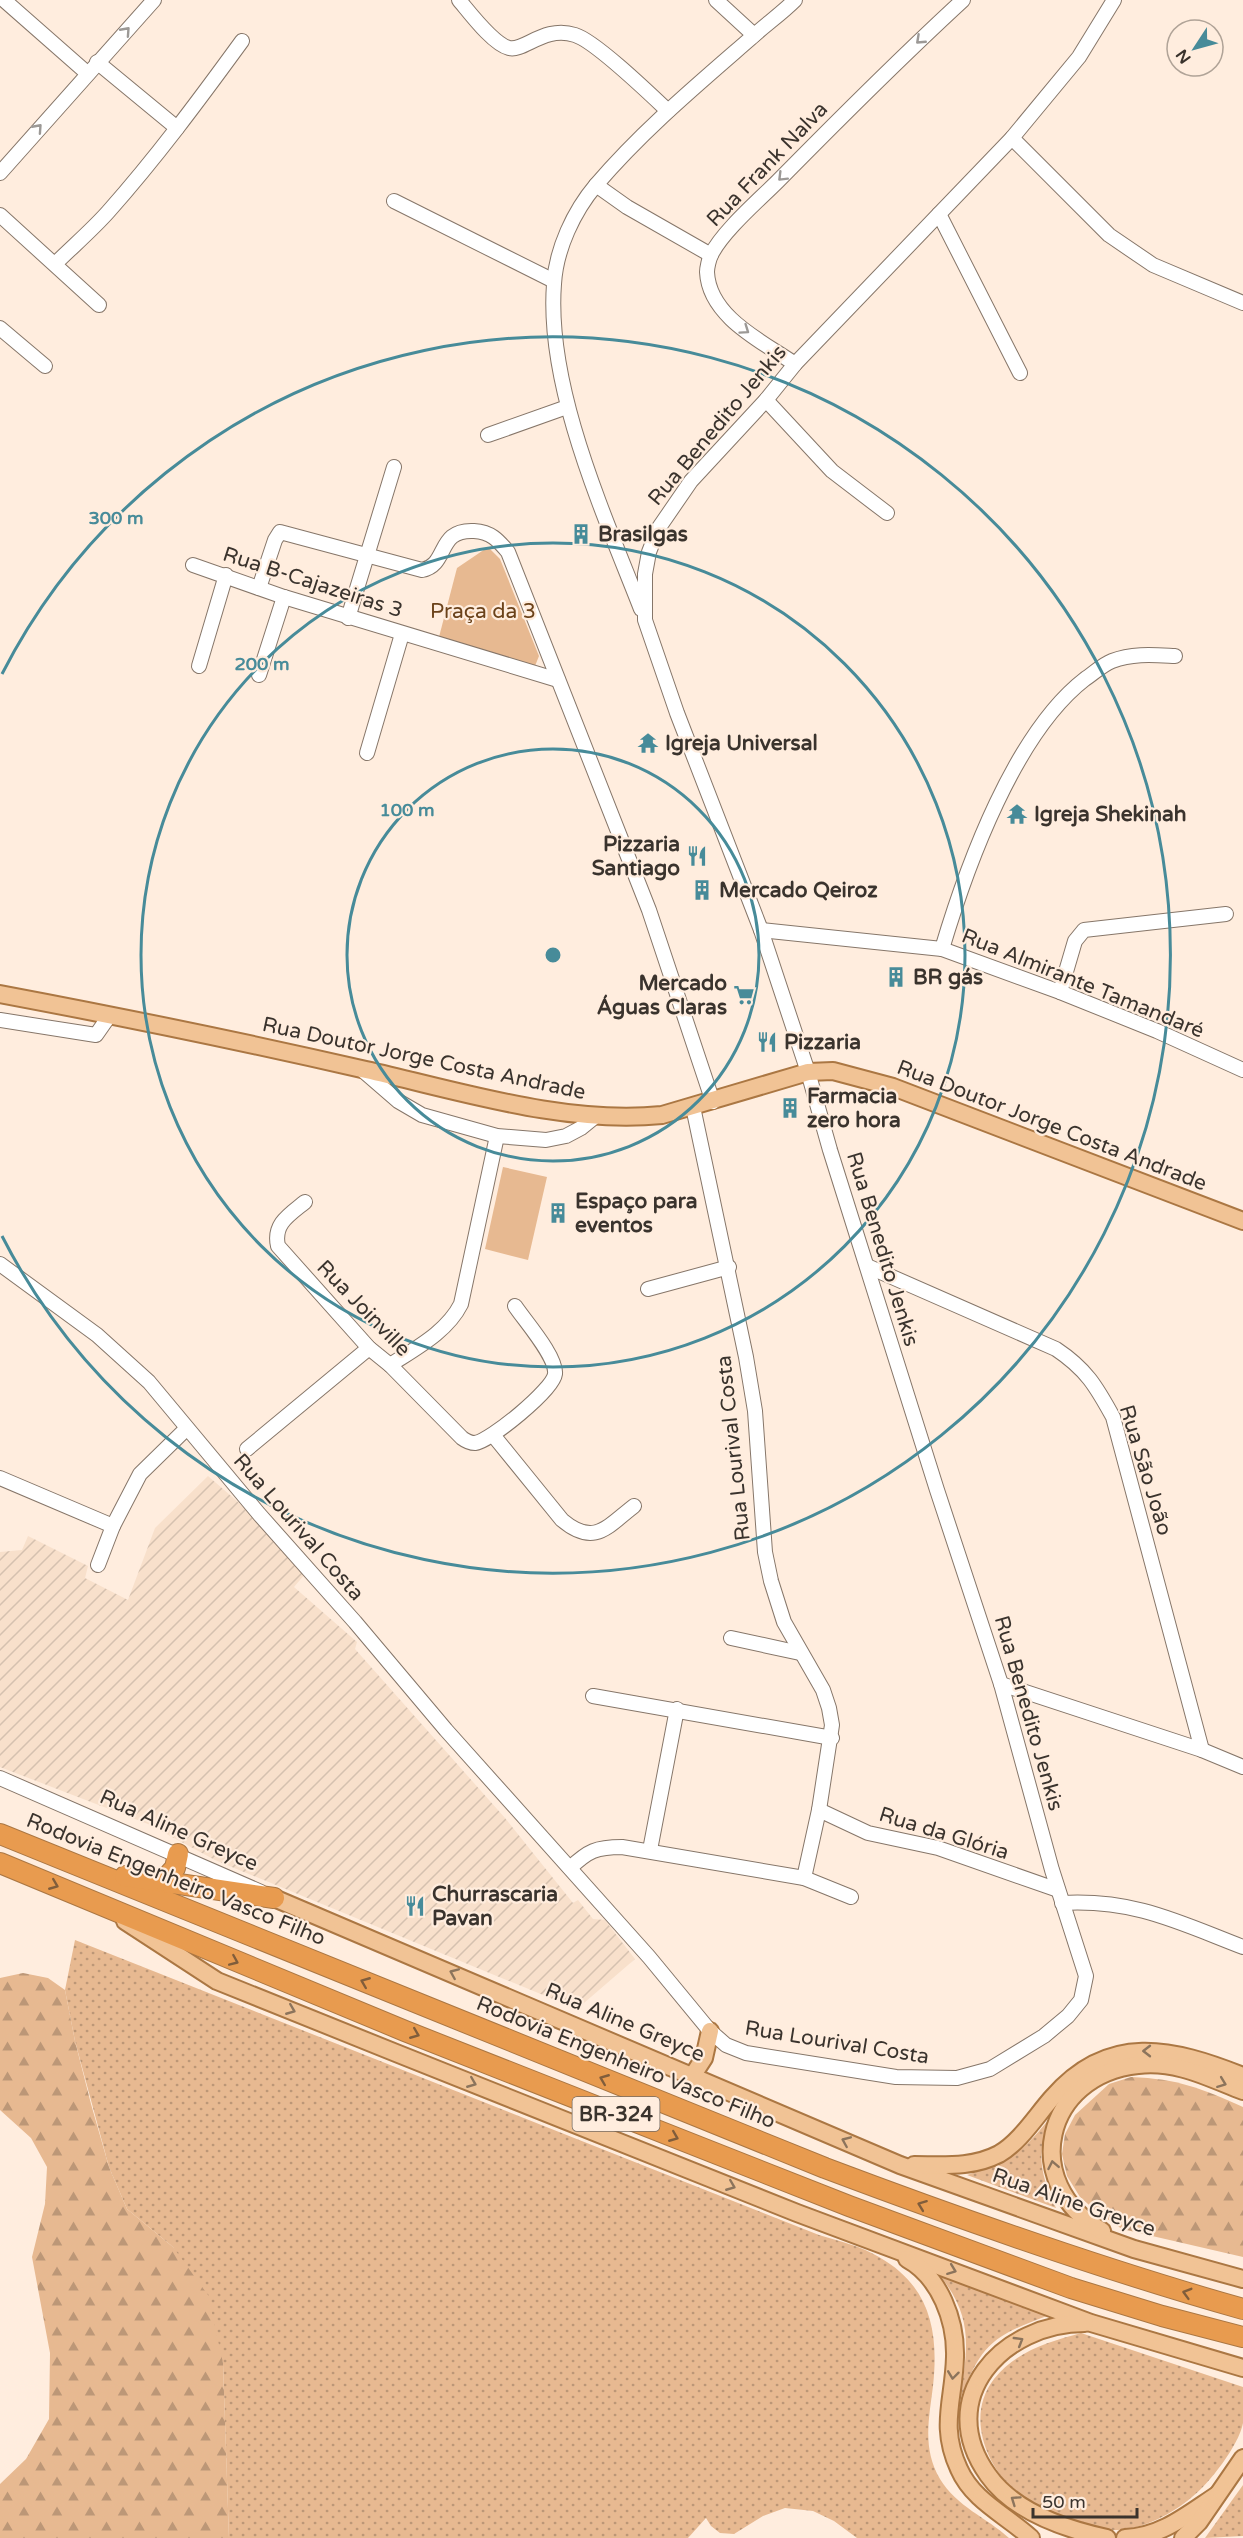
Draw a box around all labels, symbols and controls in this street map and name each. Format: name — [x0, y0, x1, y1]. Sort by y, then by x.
north arrow — [1165, 18, 1225, 78]
one-way arrow — [118, 27, 129, 38]
one-way arrow — [916, 32, 927, 43]
text: N — [1172, 45, 1196, 67]
street label: Rua Frank Nalva — [702, 97, 833, 232]
one-way arrow — [31, 125, 42, 135]
one-way arrow — [778, 169, 789, 180]
one-way arrow — [738, 323, 749, 334]
street label: Rua Benedito Jenkis — [643, 340, 792, 511]
text: 300 m — [88, 507, 144, 529]
building icon: Brasilgas — [569, 522, 593, 546]
place label: Brasilgas — [598, 522, 688, 547]
street label: Rua B-Cajazeiras 3 — [220, 542, 406, 623]
park label: Praça da 3 — [430, 599, 536, 624]
text: 200 m — [234, 653, 290, 675]
temple icon: Igreja Universal — [636, 731, 660, 755]
place label: Igreja Universal — [665, 731, 818, 756]
text: 100 m — [379, 799, 435, 821]
temple icon: Igreja Shekinah — [1005, 802, 1029, 826]
place label: Igreja Shekinah — [1034, 802, 1187, 827]
place label: Pizzaria Santiago — [592, 832, 680, 881]
restaurant icon: Pizzaria Santiago — [685, 844, 709, 868]
building icon: Mercado Qeiroz — [690, 878, 714, 902]
place label: Mercado Qeiroz — [719, 878, 878, 903]
street label: Rua Almirante Tamandaré — [958, 923, 1208, 1044]
centre of rings — [543, 945, 563, 965]
building icon: BR gás — [884, 965, 908, 989]
place label: BR gás — [913, 965, 983, 990]
place label: Mercado Águas Claras — [597, 971, 727, 1020]
supermarket icon: Mercado Águas Claras — [732, 983, 756, 1007]
street label: Rua Doutor Jorge Costa Andrade — [260, 1012, 588, 1105]
restaurant icon: Pizzaria — [755, 1030, 779, 1054]
place label: Pizzaria — [784, 1030, 861, 1055]
street label: Rua Doutor Jorge Costa Andrade — [893, 1055, 1210, 1196]
place label: Farmacia zero hora — [807, 1084, 901, 1133]
building icon: Farmacia zero hora — [778, 1096, 802, 1120]
street label: Rua Benedito Jenkis — [841, 1149, 924, 1349]
place label: Espaço para eventos — [575, 1189, 698, 1238]
building icon: Espaço para eventos — [546, 1201, 570, 1225]
street label: Rua Joinville — [312, 1255, 416, 1362]
street label: Rua Lourival Costa — [711, 1354, 756, 1542]
street label: Rua São João — [1114, 1402, 1177, 1538]
street label: Rua Lourival Costa — [228, 1449, 369, 1606]
street label: Rua Benedito Jenkis — [989, 1613, 1068, 1814]
street label: Rua Aline Greyce — [96, 1784, 262, 1877]
street label: Rua da Glória — [876, 1802, 1012, 1865]
street label: Rodovia Engenheiro Vasco Filho — [23, 1808, 329, 1951]
one-way arrow — [48, 1878, 59, 1890]
place label: Churrascaria Pavan — [432, 1882, 558, 1931]
restaurant icon: Churrascaria Pavan — [403, 1894, 427, 1918]
one-way arrow — [228, 1953, 239, 1965]
one-way arrow — [449, 1968, 460, 1980]
one-way arrow — [360, 1977, 371, 1989]
street label: Rua Aline Greyce — [541, 1978, 708, 2067]
street label: Rodovia Engenheiro Vasco Filho — [473, 1991, 779, 2134]
one-way arrow — [284, 2003, 295, 2015]
street label: Rua Lourival Costa — [743, 2016, 931, 2069]
one-way arrow — [408, 2027, 419, 2039]
one-way arrow — [1142, 2045, 1151, 2057]
one-way arrow — [599, 2074, 610, 2086]
one-way arrow — [465, 2076, 476, 2088]
one-way arrow — [1216, 2076, 1227, 2088]
road number: BR-324 — [572, 2097, 660, 2131]
one-way arrow — [668, 2130, 679, 2142]
one-way arrow — [841, 2137, 852, 2149]
one-way arrow — [1047, 2161, 1060, 2171]
street label: Rua Aline Greyce — [989, 2163, 1159, 2242]
one-way arrow — [725, 2179, 736, 2192]
one-way arrow — [917, 2199, 928, 2212]
one-way arrow — [947, 2263, 957, 2276]
one-way arrow — [1182, 2288, 1193, 2300]
one-way arrow — [1013, 2336, 1023, 2348]
one-way arrow — [947, 2371, 959, 2380]
scale bar — [1033, 2481, 1136, 2519]
text: 50 m — [1042, 2491, 1086, 2513]
one-way arrow — [1010, 2496, 1021, 2507]

